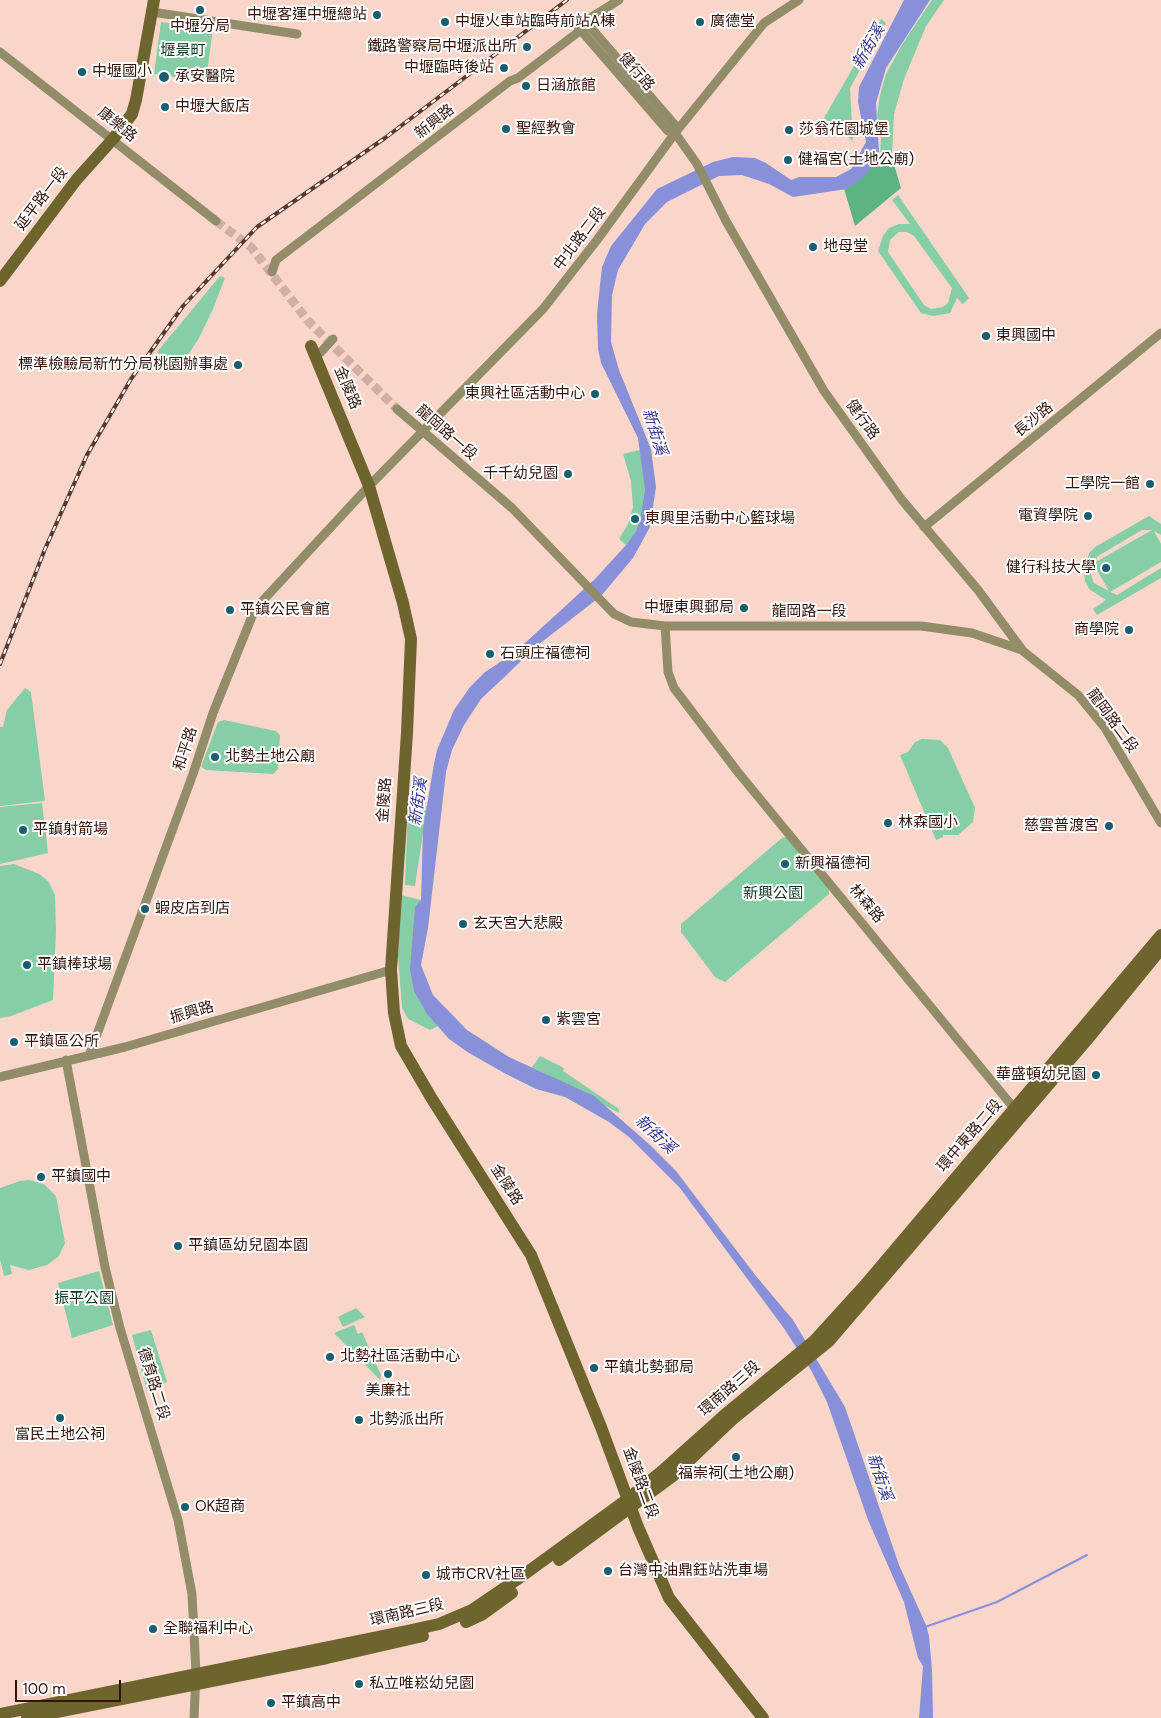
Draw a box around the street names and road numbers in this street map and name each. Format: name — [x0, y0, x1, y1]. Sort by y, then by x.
street label: 健行路 — [614, 49, 658, 95]
street label: 新興路 — [412, 101, 458, 143]
street label: 康樂路 — [94, 104, 140, 146]
street label: 延平路一段 — [12, 164, 72, 234]
street label: 中北路二段 — [550, 204, 610, 274]
street label: 金陵路 — [330, 364, 364, 412]
street label: 健行路 — [841, 397, 883, 443]
street label: 長沙路 — [1011, 399, 1057, 441]
street label: 龍岡路一段 — [412, 402, 480, 464]
street label: 龍岡路一段 — [772, 603, 846, 621]
street label: 龍岡路二段 — [1083, 685, 1141, 757]
street label: 和平路 — [170, 725, 202, 773]
street label: 金陵路 — [374, 777, 396, 823]
street label: 林森路 — [845, 881, 887, 927]
street label: 振興路 — [168, 998, 216, 1028]
street label: 環中東路二段 — [934, 1096, 1006, 1176]
street label: 金陵路 — [486, 1161, 526, 1209]
street label: 德育路二段 — [133, 1346, 173, 1422]
street label: 環南路三段 — [696, 1358, 764, 1420]
street label: 金陵路二段 — [619, 1445, 661, 1521]
street label: 環南路三段 — [368, 1596, 446, 1630]

